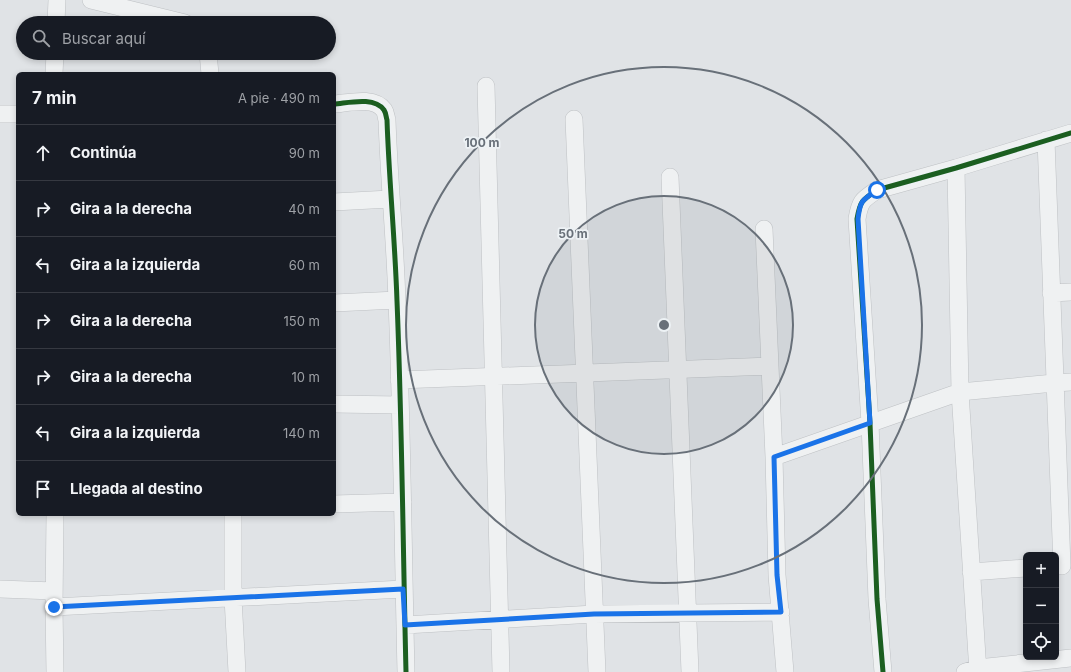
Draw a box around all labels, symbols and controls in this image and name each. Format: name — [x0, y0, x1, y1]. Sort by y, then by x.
search box — [16, 16, 336, 60]
icon: search — [30, 27, 52, 49]
text: Buscar aquí — [62, 29, 146, 48]
text: 7 min — [32, 88, 77, 108]
text: A pie · 490 m — [238, 90, 320, 106]
text: 100 m — [464, 135, 500, 150]
icon: ahead — [32, 142, 54, 164]
text: Continúa — [70, 143, 137, 162]
text: 90 m — [289, 145, 320, 161]
route start — [868, 181, 886, 199]
icon: right — [32, 198, 54, 220]
text: Gira a la derecha — [70, 199, 192, 218]
text: 40 m — [288, 201, 320, 217]
text: 50 m — [558, 226, 588, 241]
icon: left — [32, 254, 54, 276]
text: Gira a la izquierda — [70, 255, 200, 274]
text: 60 m — [289, 257, 320, 273]
icon: right — [32, 310, 54, 332]
text: Gira a la derecha — [70, 311, 192, 330]
text: 150 m — [284, 313, 320, 329]
centre of rings — [657, 318, 671, 332]
icon: right — [32, 366, 54, 388]
text: Gira a la derecha — [70, 367, 192, 386]
text: 10 m — [291, 369, 320, 385]
icon: left — [32, 422, 54, 444]
text: Gira a la izquierda — [70, 423, 200, 442]
text: 140 m — [283, 425, 320, 441]
icon: arrive — [32, 478, 54, 500]
text: Llegada al destino — [70, 479, 203, 498]
map controls — [1023, 552, 1059, 660]
button: + — [1023, 552, 1059, 588]
button: − — [1023, 588, 1059, 624]
route end — [45, 598, 63, 616]
button: locate — [1023, 624, 1059, 660]

